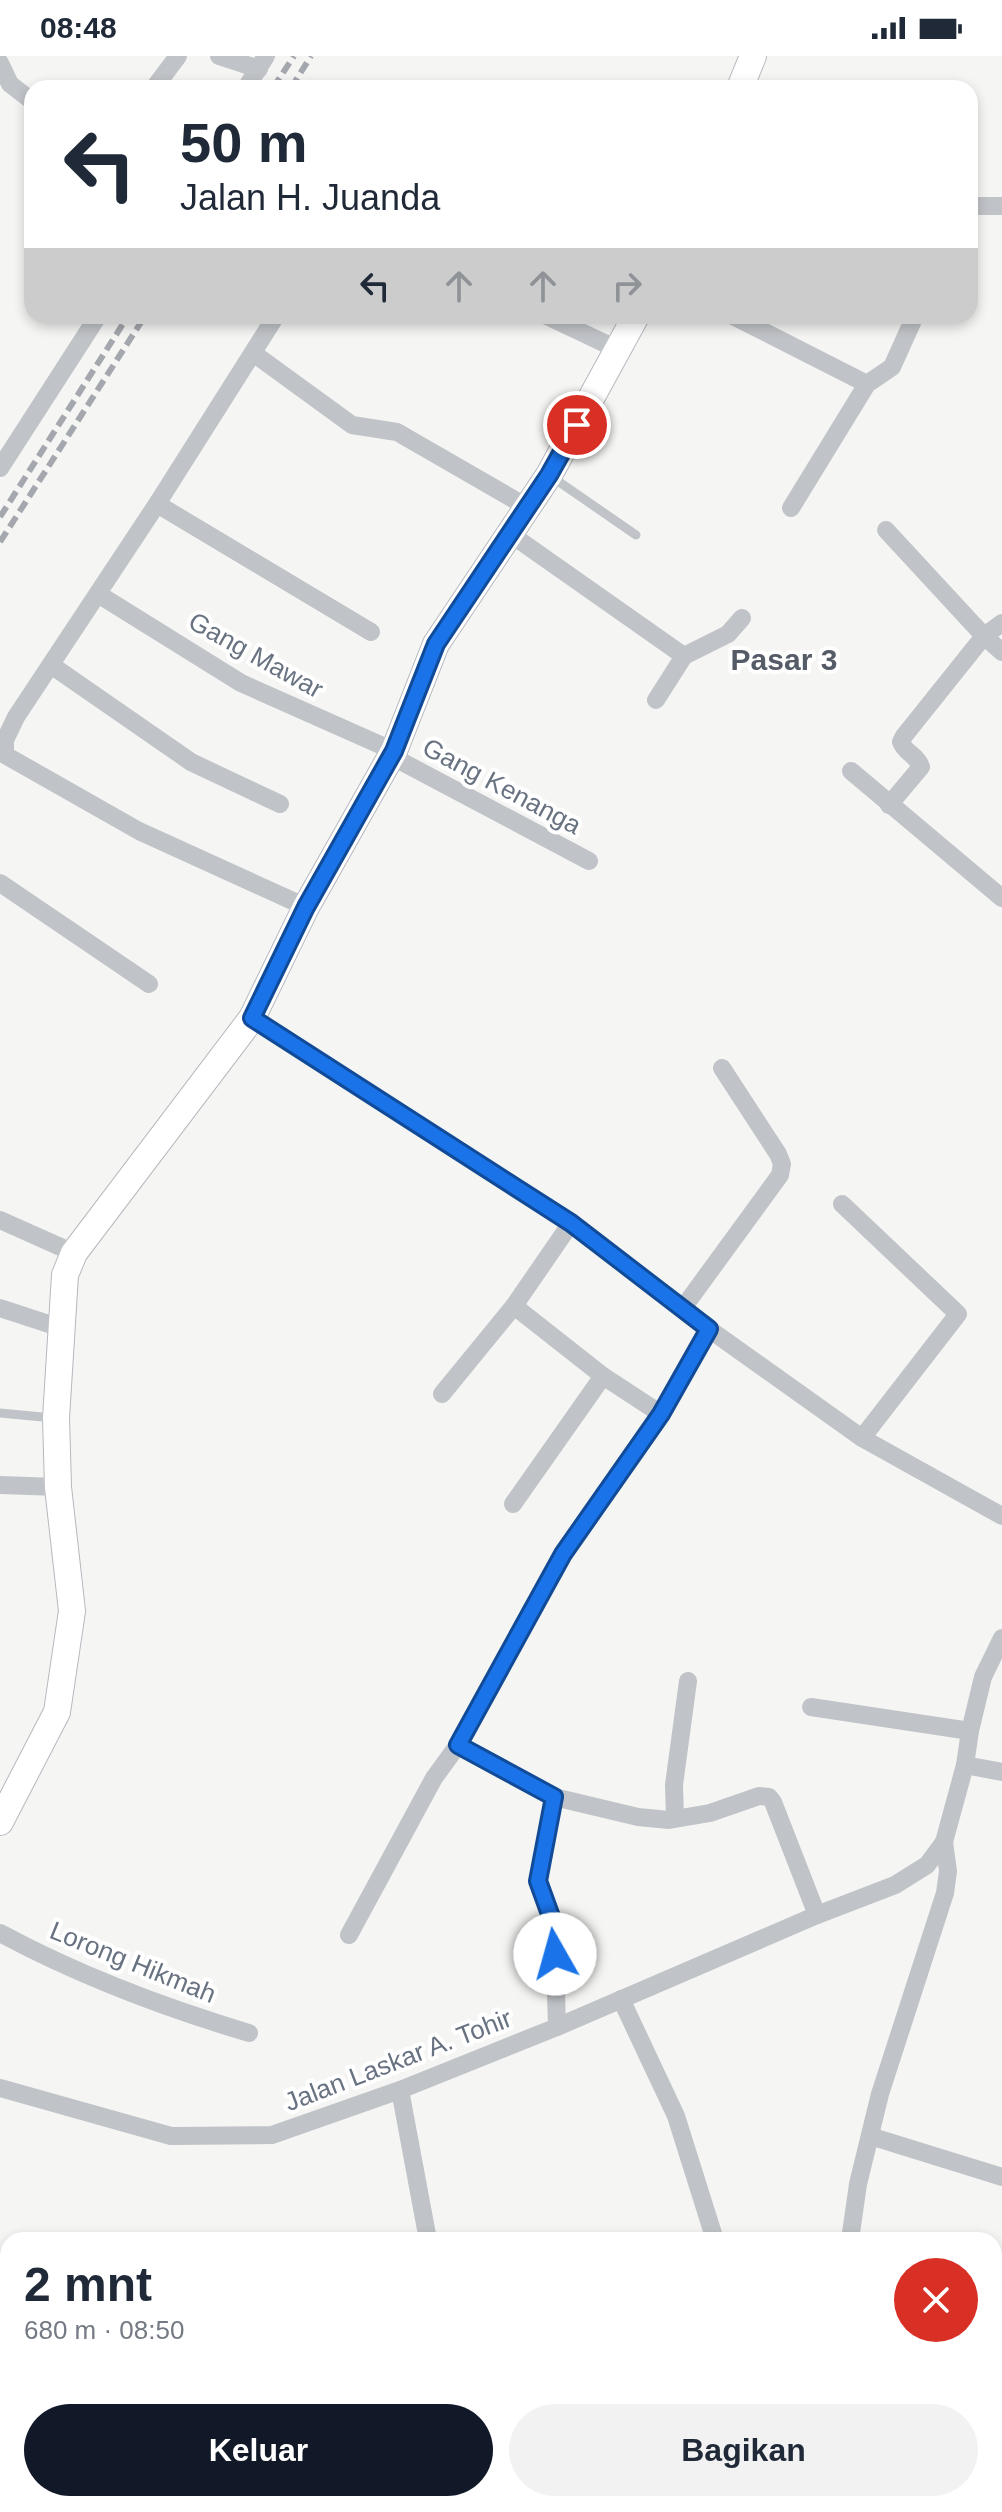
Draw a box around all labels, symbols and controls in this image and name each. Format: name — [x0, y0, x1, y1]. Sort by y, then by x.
text: 08:48 — [40, 11, 117, 44]
text: 50 m — [180, 111, 308, 174]
icon: left — [48, 112, 152, 216]
text: Jalan H. Juanda — [180, 177, 440, 218]
icon: left — [353, 264, 397, 308]
icon: ahead — [437, 264, 481, 308]
icon: ahead — [521, 264, 565, 308]
icon: right — [605, 264, 649, 308]
pin — [543, 391, 611, 459]
icon: arrive — [555, 403, 599, 447]
street label: Gang Mawar — [184, 606, 329, 704]
district label: Pasar 3 — [731, 643, 837, 676]
street label: Gang Kenanga — [418, 732, 587, 841]
position arrow — [513, 1912, 597, 1996]
street label: Lorong Hikmah — [46, 1915, 220, 2009]
street label: Jalan Laskar A. Tohir — [280, 2003, 516, 2117]
text: 2 mnt — [24, 2258, 152, 2311]
button: close — [894, 2258, 978, 2342]
text: 680 m · 08:50 — [24, 2315, 184, 2345]
button: Keluar — [24, 2404, 493, 2496]
button: Bagikan — [509, 2404, 978, 2496]

